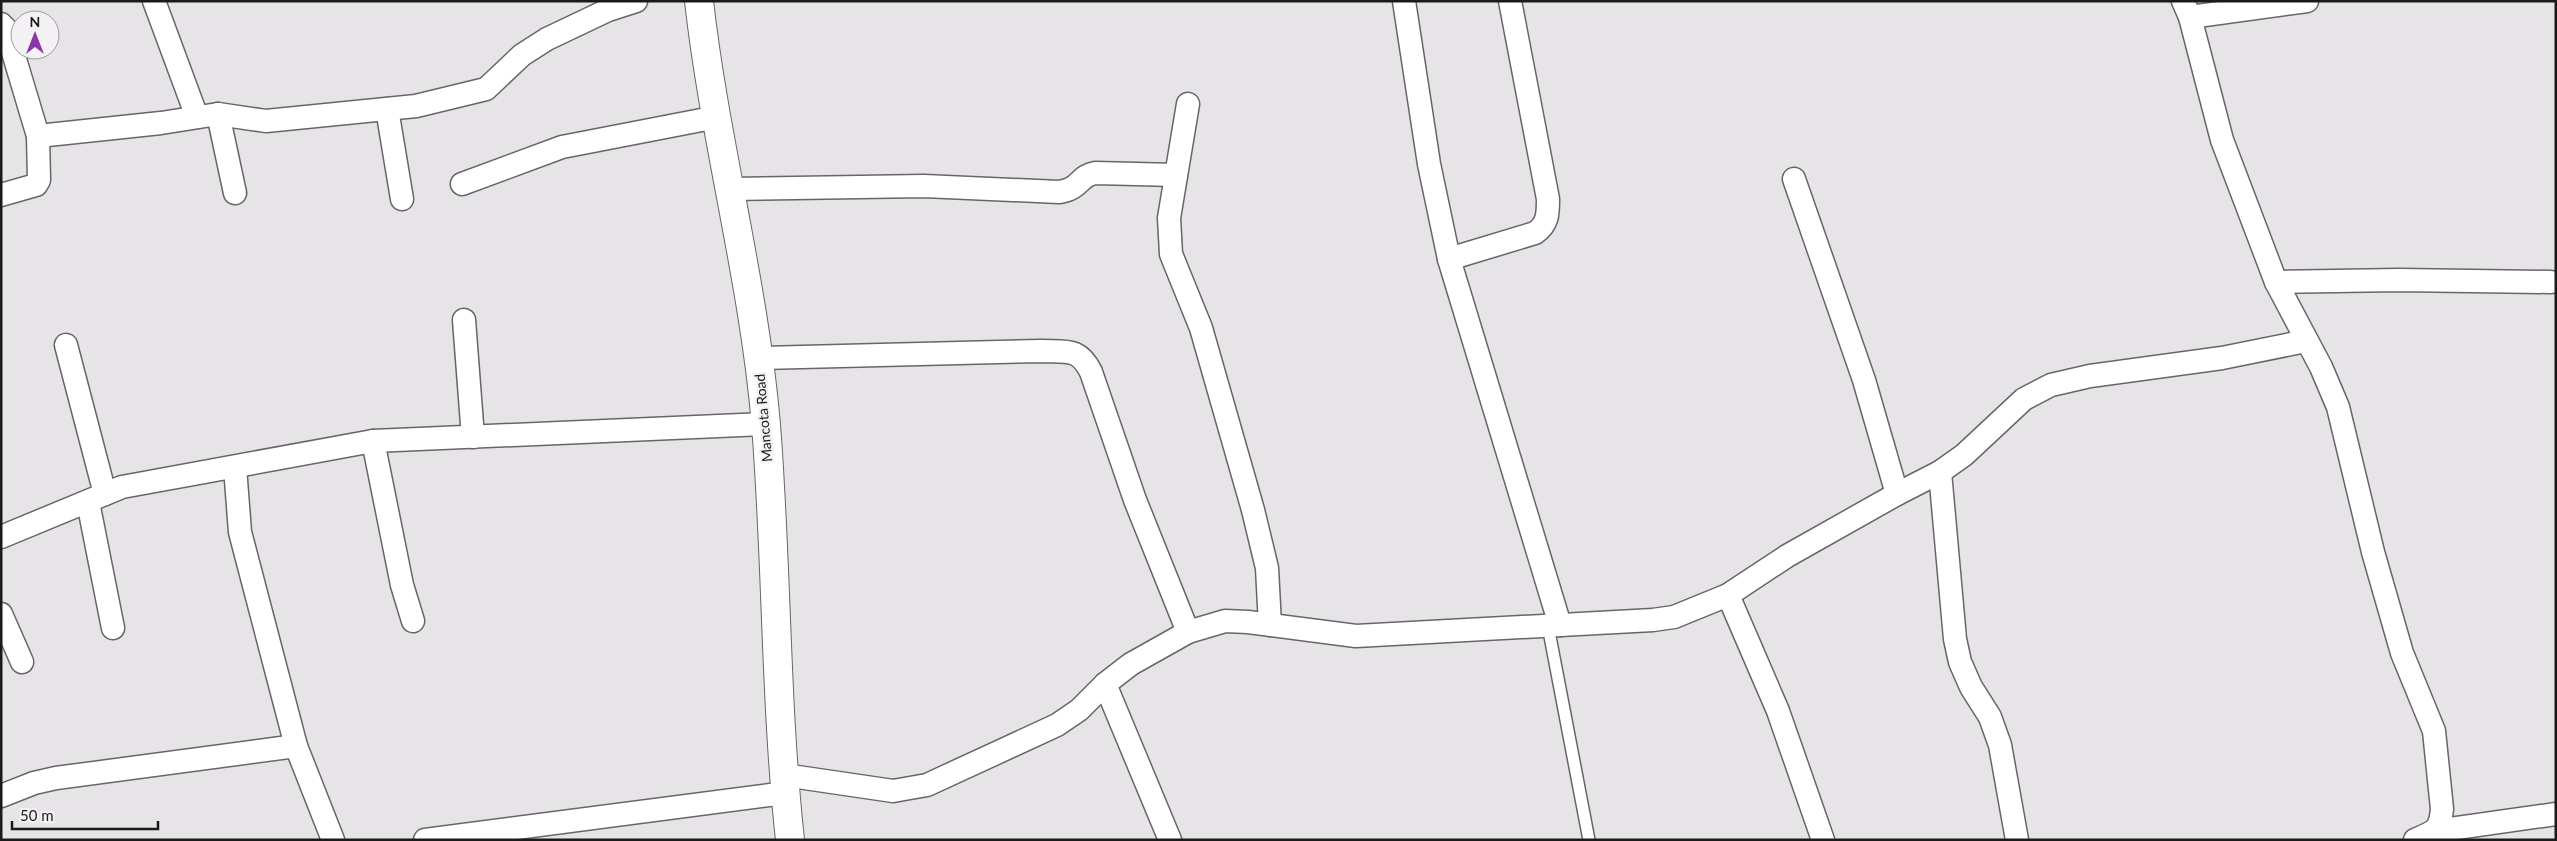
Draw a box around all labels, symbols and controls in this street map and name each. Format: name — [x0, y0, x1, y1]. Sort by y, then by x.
north arrow — [10, 10, 60, 60]
text: N — [30, 13, 40, 30]
street label: Mancota Road — [751, 373, 775, 463]
scale bar — [12, 798, 159, 830]
text: 50 m — [20, 806, 54, 824]

